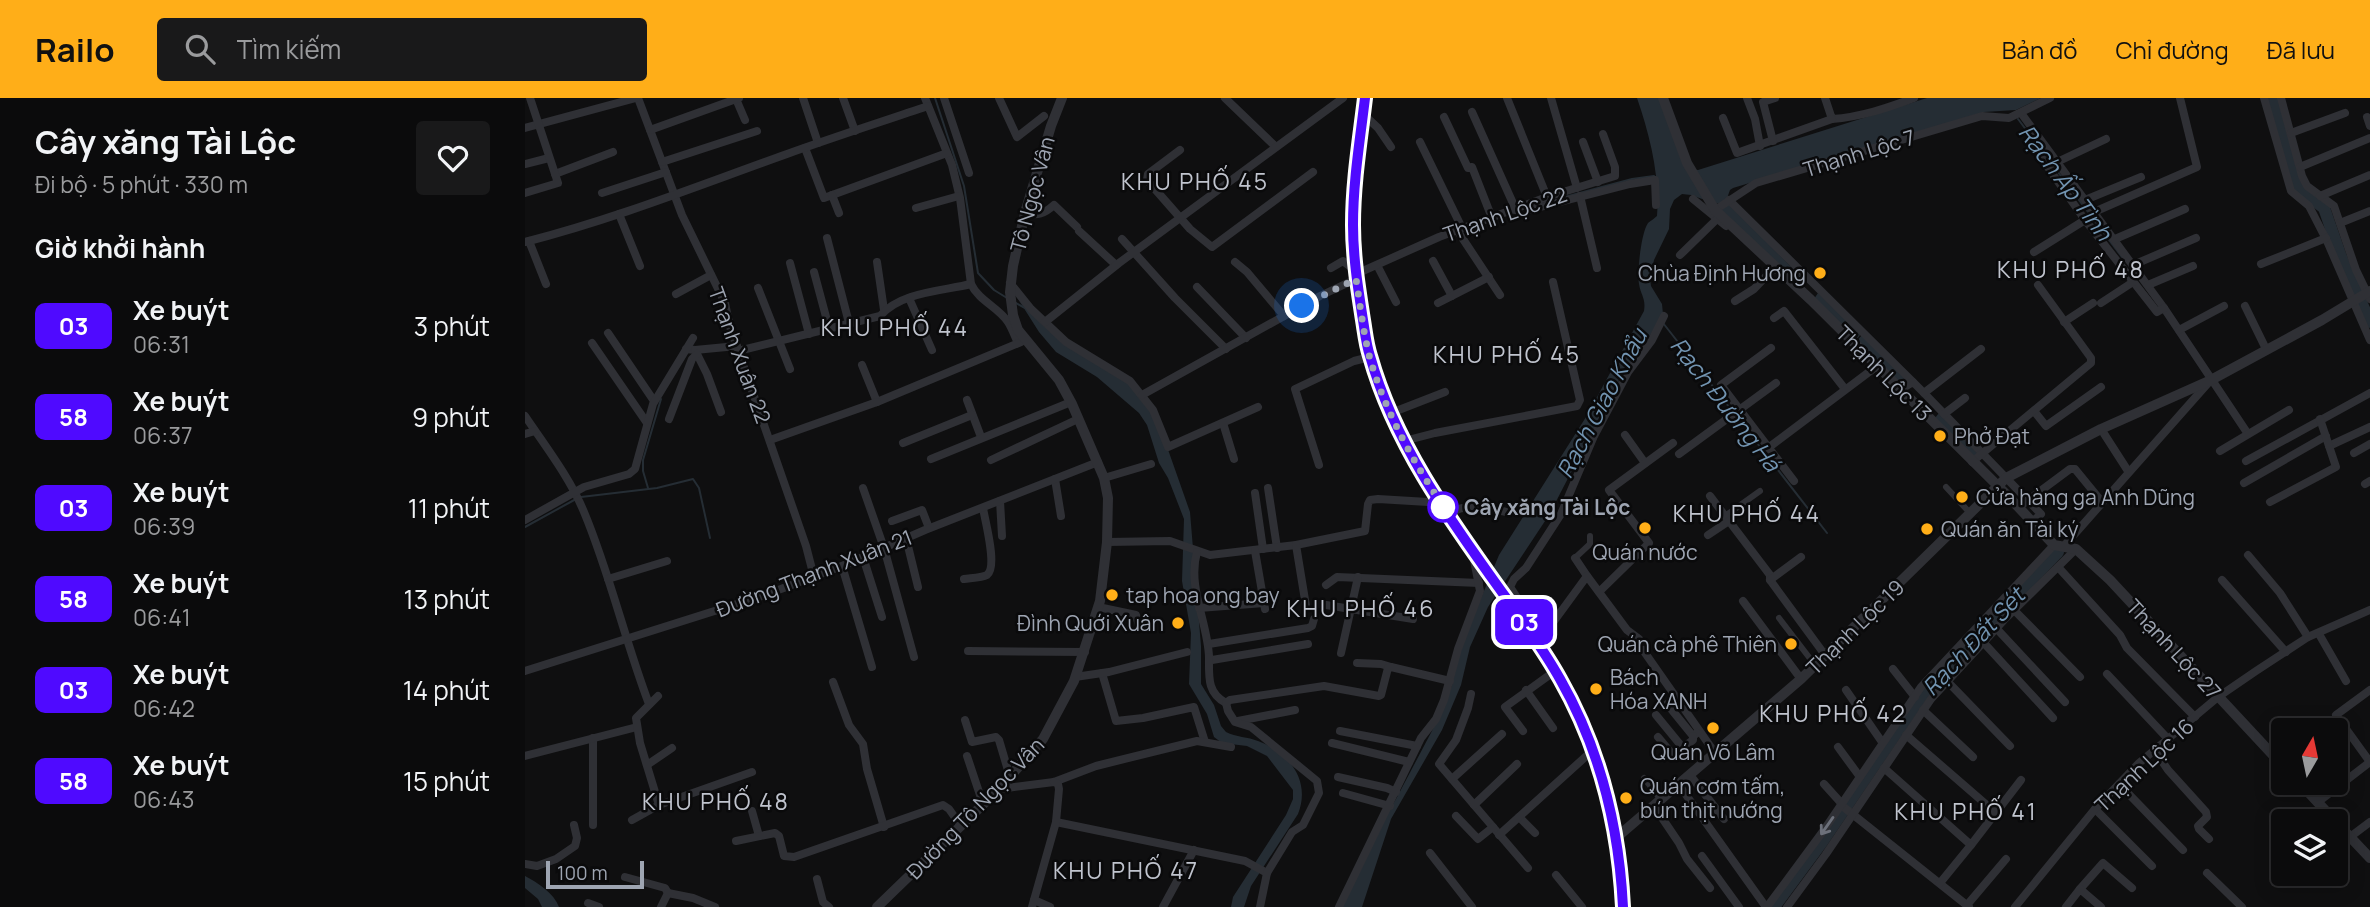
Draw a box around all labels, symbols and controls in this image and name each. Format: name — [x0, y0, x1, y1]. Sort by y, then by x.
search box — [157, 18, 647, 81]
text: Railo — [35, 27, 115, 72]
icon: search — [181, 30, 219, 68]
text: Tìm kiếm — [237, 31, 341, 67]
text: Bản đồ — [2002, 33, 2077, 66]
text: Chỉ đường — [2115, 33, 2229, 66]
text: Đã lưu — [2267, 33, 2335, 66]
water label: Rạch Ấp Tình — [2012, 117, 2121, 248]
text: Cây xăng Tài Lộc — [35, 119, 296, 164]
button: heart — [416, 121, 490, 195]
street label: Thạnh Lộc 7 — [1800, 123, 1918, 183]
street label: Tô Ngọc Vân — [1003, 133, 1061, 255]
district label: KHU PHỐ 45 — [1121, 165, 1269, 197]
text: Đi bộ · 5 phút · 330 m — [35, 168, 248, 200]
street label: Thạnh Lộc 22 — [1440, 180, 1570, 248]
text: Giờ khởi hành — [35, 230, 205, 266]
district label: KHU PHỐ 48 — [1997, 253, 2145, 285]
place label: Chùa Định Hương — [1638, 259, 1806, 287]
marker: Chùa Định Hương — [1812, 265, 1828, 281]
street label: Thạnh Xuân 22 — [702, 283, 778, 427]
your location — [1284, 288, 1319, 323]
text: Xe buýt — [133, 292, 230, 328]
text: 3 phút — [414, 308, 490, 344]
text: 03 — [59, 309, 88, 342]
district label: KHU PHỐ 44 — [821, 311, 969, 343]
street label: Thạnh Lộc 13 — [1830, 319, 1938, 427]
water label: Rạch Giao Khẩu — [1548, 321, 1655, 483]
text: 06:31 — [133, 328, 190, 360]
water label: Rạch Đường Há — [1664, 330, 1789, 478]
district label: KHU PHỐ 45 — [1433, 338, 1581, 370]
text: Xe buýt — [133, 383, 230, 419]
text: 9 phút — [412, 399, 490, 435]
text: 58 — [59, 400, 88, 433]
text: 06:37 — [133, 419, 192, 451]
place label: Phở Đạt — [1954, 422, 2030, 450]
marker: Phở Đạt — [1932, 428, 1948, 444]
text: Xe buýt — [133, 474, 230, 510]
place label: Cửa hàng ga Anh Dũng — [1976, 483, 2195, 511]
marker: Cửa hàng ga Anh Dũng — [1954, 489, 1970, 505]
text: 11 phút — [408, 490, 490, 526]
text: 03 — [59, 491, 88, 524]
marker: Cây xăng Tài Lộc — [1428, 492, 1458, 522]
place label: Cây xăng Tài Lộc — [1464, 493, 1630, 521]
district label: KHU PHỐ 44 — [1673, 497, 1821, 529]
text: 06:39 — [133, 510, 195, 542]
place label: Quán ăn Tài ký — [1941, 515, 2079, 543]
marker: Quán nước — [1637, 520, 1653, 536]
marker: Quán ăn Tài ký — [1919, 521, 1935, 537]
street label: Đường Thạnh Xuân 21 — [712, 523, 916, 623]
place label: Quán nước — [1592, 538, 1698, 566]
text: Xe buýt — [133, 565, 230, 601]
street label: Thạnh Lộc 19 — [1800, 573, 1910, 681]
water label: Rạch Đất Sét — [1915, 578, 2033, 702]
text: 13 phút — [404, 581, 490, 617]
place label: tap hoa ong bay — [1126, 581, 1280, 609]
text: 58 — [59, 582, 88, 615]
marker: tap hoa ong bay — [1104, 587, 1120, 603]
district label: KHU PHỐ 46 — [1287, 592, 1435, 624]
street label: Thạnh Lộc 27 — [2120, 593, 2228, 705]
line badge: 03 — [1493, 599, 1555, 645]
text: 06:41 — [133, 601, 191, 633]
text: 03 — [1509, 605, 1539, 638]
place label: Đình Quới Xuân — [1017, 609, 1164, 637]
marker: Đình Quới Xuân — [1170, 615, 1186, 631]
place label: Quán cà phê Thiên — [1598, 630, 1777, 658]
marker: Quán cà phê Thiên — [1783, 636, 1799, 652]
text: Xe buýt — [133, 656, 230, 692]
place label: Bách Hóa XANH — [1610, 663, 1707, 715]
text: 14 phút — [403, 672, 490, 708]
text: 03 — [59, 673, 88, 706]
marker: Bách Hóa XANH — [1588, 681, 1604, 697]
text: 06:42 — [133, 692, 195, 724]
district label: KHU PHỐ 42 — [1759, 697, 1907, 729]
street label: Thạnh Lộc 16 — [2088, 712, 2200, 818]
north arrow — [2271, 718, 2349, 794]
map controls — [2271, 718, 2348, 886]
marker: Quán Võ Lâm — [1705, 720, 1721, 736]
street label: Đường Tô Ngọc Vân — [900, 731, 1050, 885]
place label: Quán Võ Lâm — [1651, 738, 1775, 766]
text: Xe buýt — [133, 747, 230, 783]
text: 15 phút — [403, 763, 490, 799]
text: 58 — [59, 764, 88, 797]
place label: Quán cơm tấm, bún thịt nướng — [1640, 772, 1785, 824]
text: 06:43 — [133, 783, 194, 815]
district label: KHU PHỐ 48 — [642, 785, 790, 817]
marker: Quán cơm tấm, bún thịt nướng — [1618, 790, 1634, 806]
district label: KHU PHỐ 41 — [1894, 795, 2038, 827]
button: layers — [2271, 809, 2348, 886]
one-way arrow — [1820, 816, 1834, 835]
district label: KHU PHỐ 47 — [1053, 854, 1199, 886]
scale bar — [546, 858, 644, 890]
text: 100 m — [557, 860, 608, 886]

